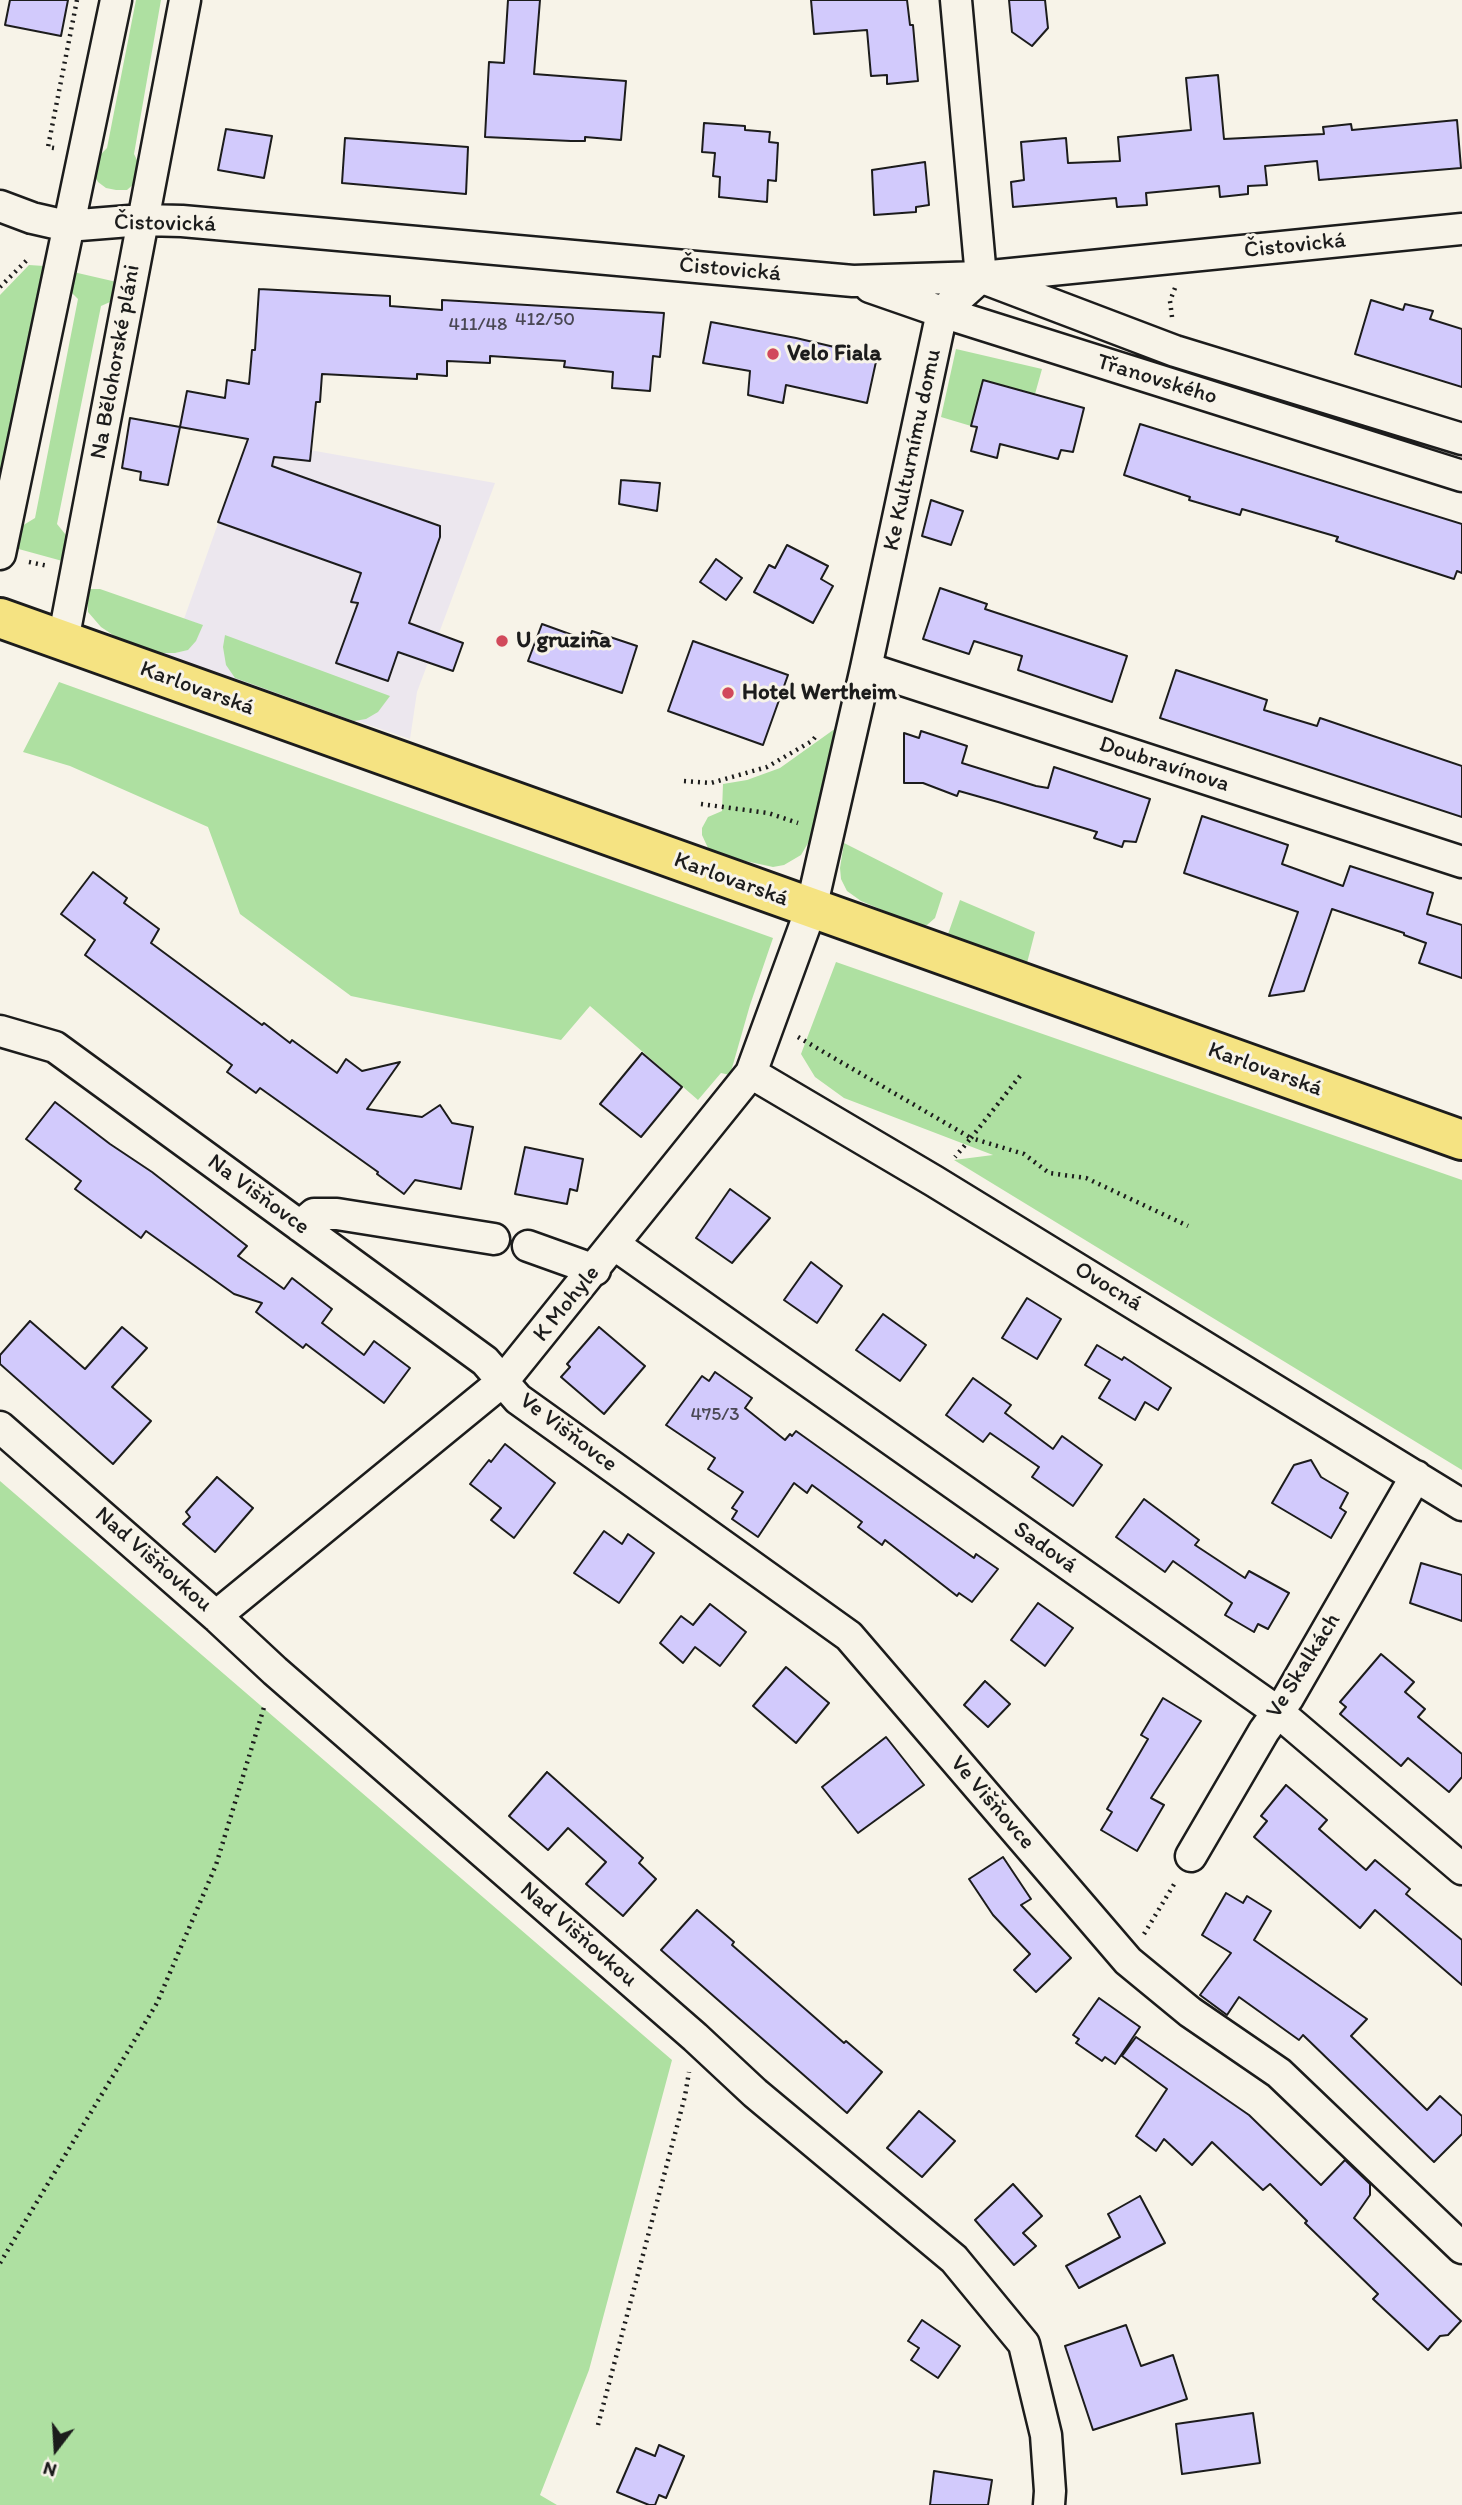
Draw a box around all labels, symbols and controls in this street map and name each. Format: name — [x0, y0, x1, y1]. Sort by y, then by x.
street label: Čistovická — [114, 209, 216, 239]
street label: Čistovická — [1243, 227, 1347, 265]
street label: Čistovická — [678, 252, 782, 288]
street label: Na Bělohorské pláni — [85, 263, 147, 461]
house number: 412/50 — [515, 309, 575, 331]
house number: 411/48 — [449, 314, 507, 336]
place label: Velo Fiala — [787, 340, 881, 368]
marker: Velo Fiala — [765, 346, 781, 362]
street label: Ke Kulturnímu domu — [878, 347, 948, 553]
street label: Třanovského — [1094, 349, 1220, 411]
place label: U gruzina — [516, 627, 611, 655]
marker: U gruzina — [494, 633, 510, 649]
street label: Karlovarská — [136, 656, 258, 722]
place label: Hotel Wertheim — [742, 679, 897, 707]
marker: Hotel Wertheim — [720, 685, 736, 701]
street label: Doubravínova — [1095, 731, 1233, 799]
street label: Karlovarská — [670, 847, 792, 913]
street label: Karlovarská — [1204, 1037, 1326, 1103]
street label: Na Višňovce — [202, 1149, 314, 1241]
street label: Ovocná — [1069, 1256, 1147, 1318]
street label: K Mohyle — [528, 1260, 606, 1348]
street label: Ve Višňovce — [514, 1387, 622, 1479]
house number: 475/3 — [690, 1404, 740, 1426]
street label: Nad Višňovkou — [89, 1502, 217, 1618]
street label: Sadová — [1008, 1516, 1082, 1580]
street label: Ve Skalkách — [1261, 1608, 1347, 1724]
street label: Ve Višňovce — [944, 1750, 1040, 1856]
street label: Nad Višňovkou — [514, 1877, 642, 1993]
north arrow — [21, 2414, 91, 2484]
text: N — [40, 2457, 59, 2482]

